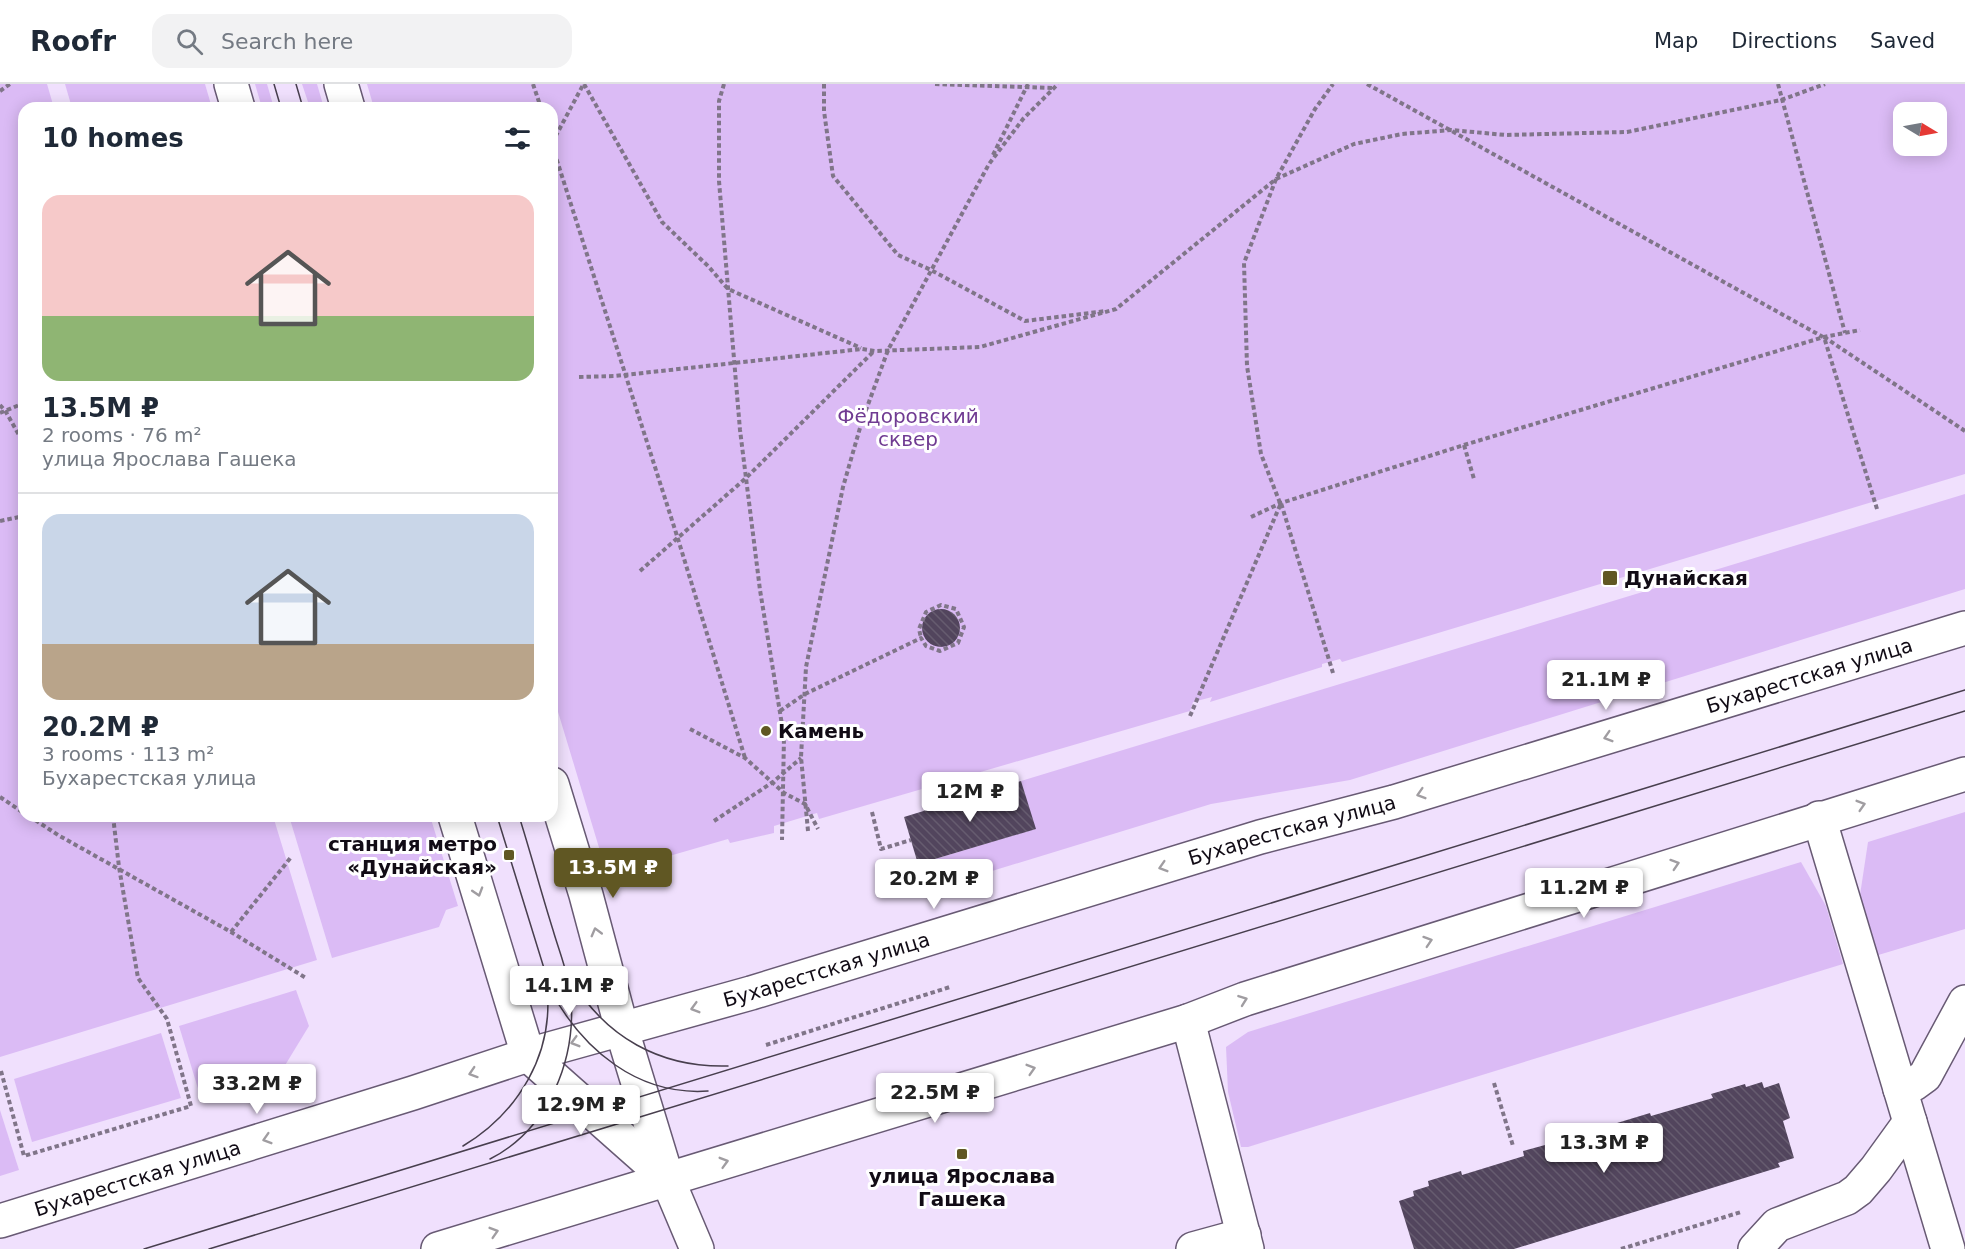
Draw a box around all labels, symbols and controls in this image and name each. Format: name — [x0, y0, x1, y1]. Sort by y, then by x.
search box — [152, 14, 572, 68]
text: Roofr — [30, 25, 116, 58]
icon: search — [173, 25, 206, 58]
text: Search here — [221, 29, 353, 54]
text: Map — [1654, 29, 1698, 53]
text: Directions — [1731, 29, 1837, 53]
text: Saved — [1870, 29, 1935, 53]
north arrow — [1893, 102, 1947, 156]
map controls — [1893, 102, 1947, 156]
icon: filters — [501, 122, 534, 155]
text: 10 homes — [42, 123, 184, 153]
icon: home — [234, 234, 342, 342]
text: 13.5M ₽ — [42, 393, 159, 423]
park label: Фёдоровский сквер — [837, 404, 979, 451]
text: 2 rooms · 76 m² — [42, 423, 202, 447]
text: улица Ярослава Гашека — [42, 447, 297, 471]
icon: home — [234, 553, 342, 661]
place label: Дунайская — [1624, 566, 1748, 590]
marker: Дунайская — [1601, 569, 1619, 587]
street label: Бухарестская улица — [1703, 633, 1915, 718]
pin: 21.1M ₽ — [1551, 660, 1661, 711]
text: 21.1M ₽ — [1561, 667, 1651, 691]
text: 20.2M ₽ — [42, 712, 159, 742]
place label: Камень — [778, 719, 864, 743]
marker: Камень — [759, 724, 773, 738]
one-way arrow — [1603, 730, 1614, 742]
text: 3 rooms · 113 m² — [42, 742, 214, 766]
text: Бухарестская улица — [42, 766, 257, 790]
pin: 12M ₽ — [928, 772, 1012, 823]
text: 12M ₽ — [936, 779, 1004, 803]
one-way arrow — [1416, 787, 1427, 799]
street label: Бухарестская улица — [1185, 790, 1398, 870]
one-way arrow — [1855, 800, 1866, 812]
place label: станция метро «Дунайская» — [328, 832, 497, 879]
marker: станция метро «Дунайская» — [502, 848, 516, 862]
pin: 13.5M ₽ — [558, 848, 668, 899]
text: 13.5M ₽ — [568, 855, 658, 879]
one-way arrow — [1669, 858, 1680, 871]
pin: 20.2M ₽ — [879, 859, 989, 910]
one-way arrow — [1158, 860, 1169, 872]
text: 20.2M ₽ — [889, 866, 979, 890]
pin: 11.2M ₽ — [1529, 868, 1639, 919]
text: 11.2M ₽ — [1539, 875, 1629, 899]
one-way arrow — [471, 886, 483, 897]
one-way arrow — [591, 927, 603, 938]
street label: Бухарестская улица — [721, 927, 933, 1012]
one-way arrow — [1423, 936, 1433, 949]
pin: 14.1M ₽ — [514, 966, 624, 1017]
text: 14.1M ₽ — [524, 973, 614, 997]
one-way arrow — [1237, 995, 1248, 1008]
one-way arrow — [691, 1001, 701, 1014]
one-way arrow — [570, 1035, 581, 1047]
pin: 33.2M ₽ — [202, 1064, 312, 1115]
one-way arrow — [1025, 1064, 1036, 1076]
one-way arrow — [468, 1066, 479, 1079]
text: 33.2M ₽ — [212, 1071, 302, 1095]
pin: 22.5M ₽ — [880, 1073, 990, 1124]
text: 22.5M ₽ — [890, 1080, 980, 1104]
pin: 12.9M ₽ — [526, 1085, 636, 1136]
text: 12.9M ₽ — [536, 1092, 626, 1116]
pin: 13.3M ₽ — [1549, 1123, 1659, 1174]
text: 13.3M ₽ — [1559, 1130, 1649, 1154]
one-way arrow — [262, 1132, 273, 1144]
street label: Бухарестская улица — [31, 1135, 244, 1222]
marker: улица Ярослава Гашека — [955, 1147, 969, 1161]
one-way arrow — [718, 1157, 728, 1169]
place label: улица Ярослава Гашека — [869, 1164, 1055, 1211]
one-way arrow — [488, 1227, 499, 1239]

